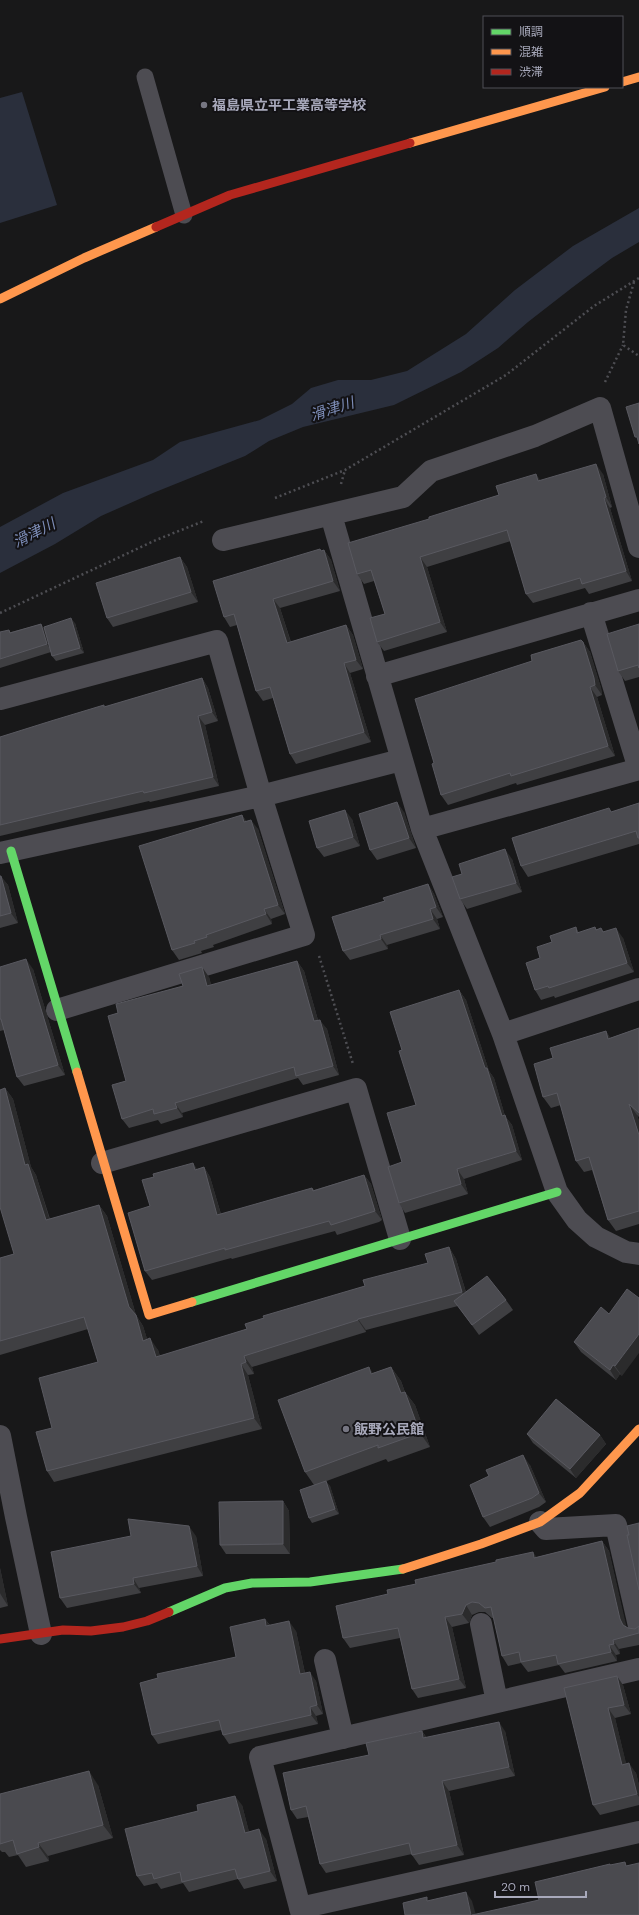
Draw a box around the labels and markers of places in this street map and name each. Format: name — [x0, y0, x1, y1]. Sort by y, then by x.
place label: 福島県立平工業高等学校 — [212, 96, 366, 114]
marker: 福島県立平工業高等学校 — [199, 100, 209, 110]
place label: 飯野公民館 — [354, 1420, 424, 1438]
marker: 飯野公民館 — [341, 1424, 351, 1434]

